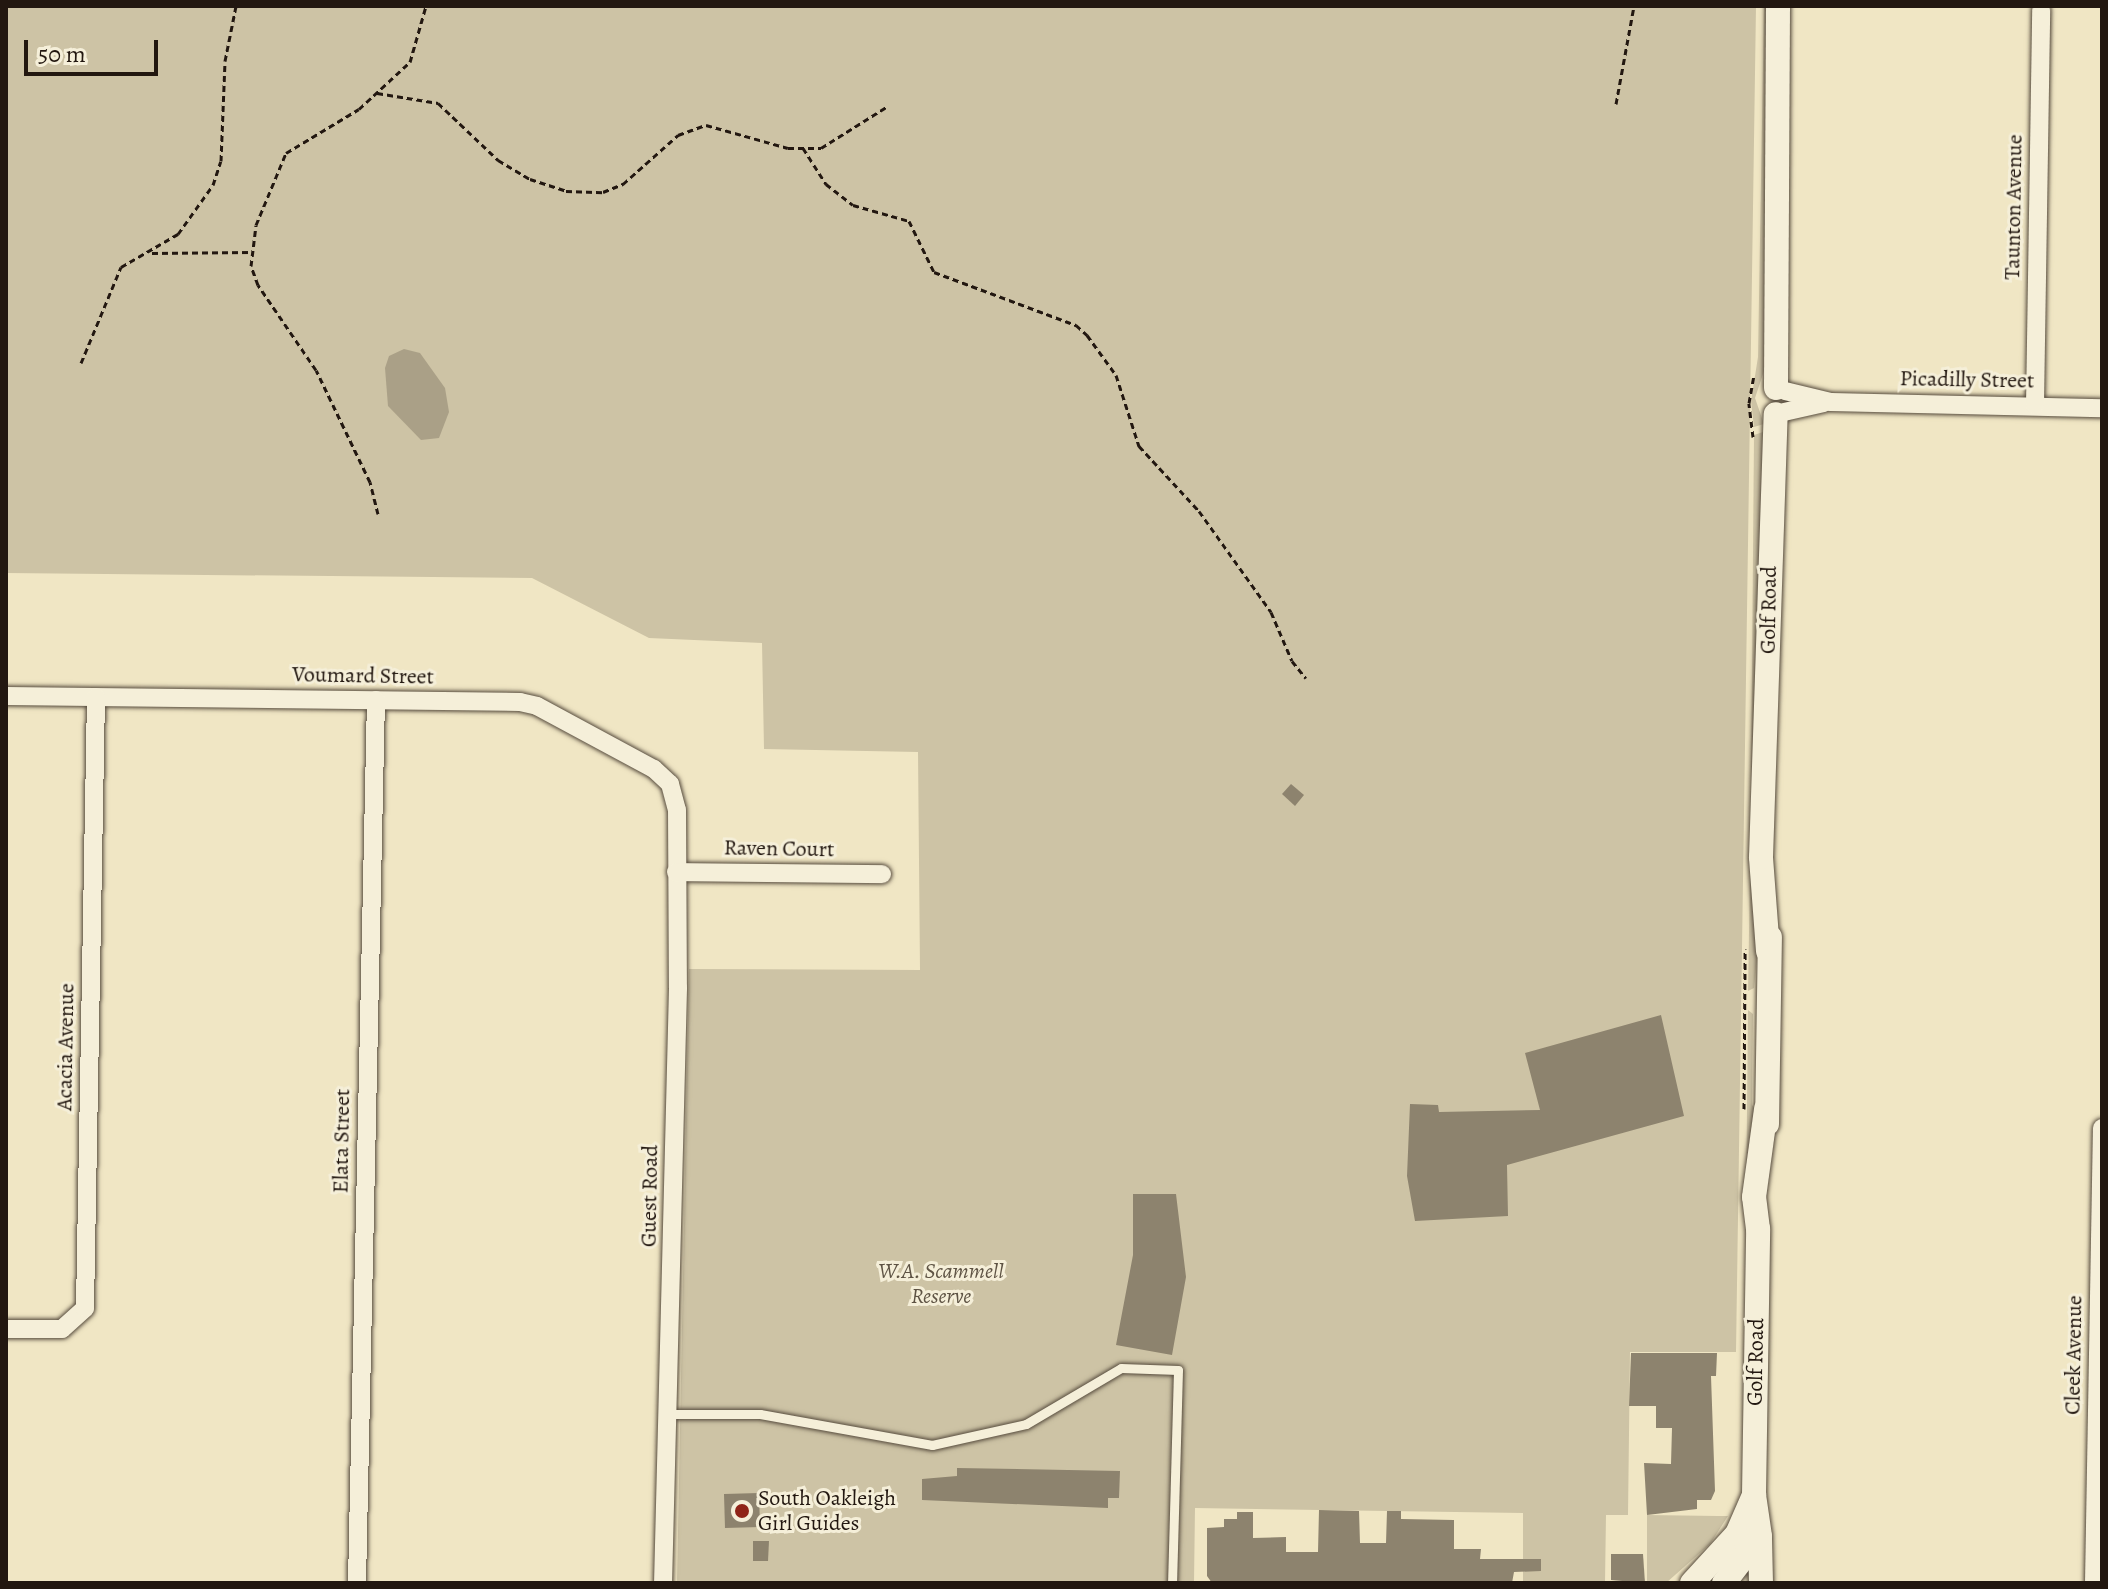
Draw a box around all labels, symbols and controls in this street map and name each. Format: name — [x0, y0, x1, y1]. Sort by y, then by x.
scale bar — [28, 24, 162, 74]
text: 50 m — [38, 38, 86, 70]
street label: Taunton Avenue — [2000, 134, 2028, 280]
street label: Picadilly Street — [1900, 366, 2034, 394]
street label: Golf Road — [1755, 566, 1783, 654]
street label: Voumard Street — [292, 662, 434, 690]
street label: Raven Court — [724, 835, 834, 863]
street label: Acacia Avenue — [52, 983, 80, 1111]
street label: Elata Street — [328, 1088, 356, 1194]
street label: Guest Road — [636, 1145, 664, 1247]
park label: W.A. Scammell Reserve — [878, 1258, 1004, 1310]
street label: Cleek Avenue — [2060, 1295, 2088, 1415]
street label: Golf Road — [1742, 1318, 1770, 1406]
place label: South Oakleigh Girl Guides — [758, 1485, 896, 1536]
marker: South Oakleigh Girl Guides — [733, 1502, 751, 1520]

